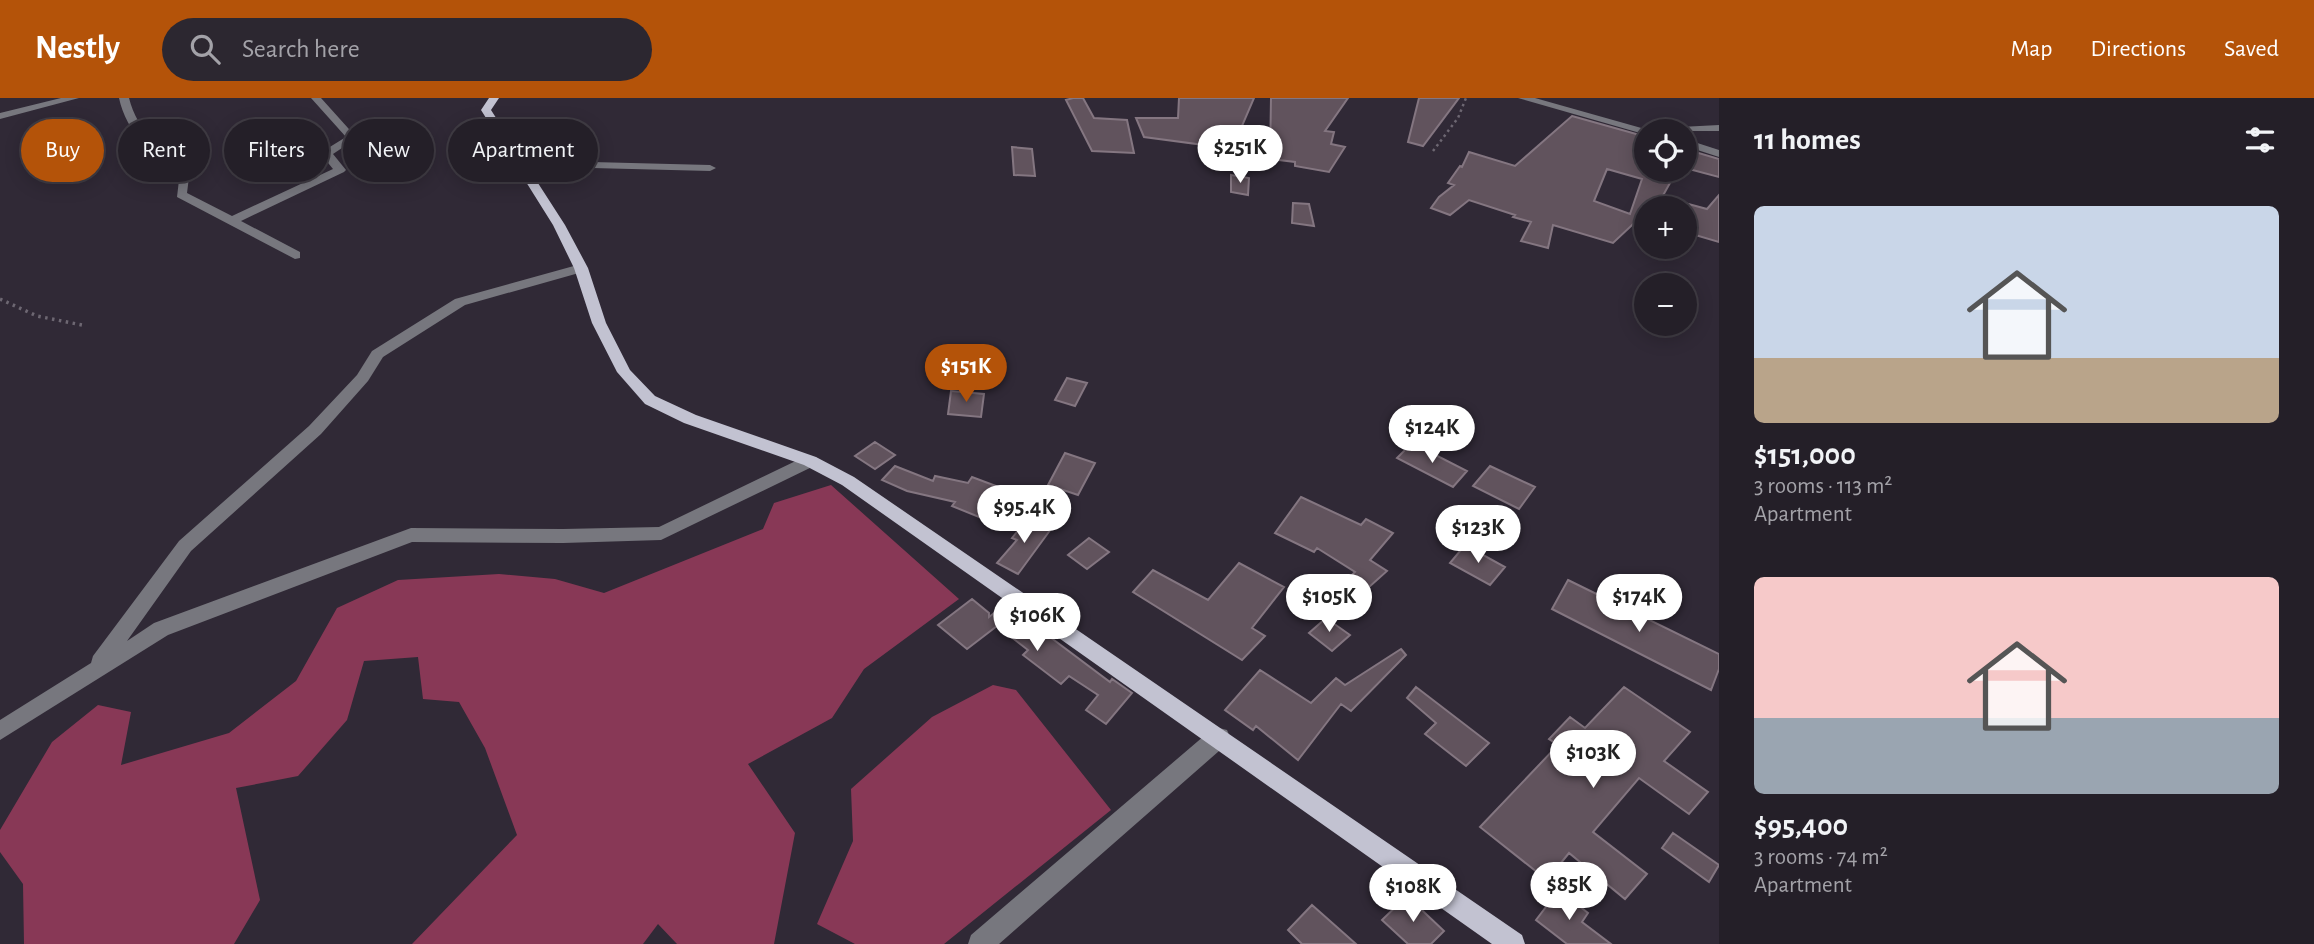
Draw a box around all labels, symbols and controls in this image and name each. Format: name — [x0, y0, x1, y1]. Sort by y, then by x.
search box — [162, 18, 652, 81]
icon: search — [186, 30, 224, 68]
text: Nestly — [35, 32, 120, 65]
text: Search here — [242, 36, 360, 62]
text: Map — [2010, 37, 2052, 61]
text: Directions — [2090, 37, 2186, 61]
text: Saved — [2224, 37, 2279, 61]
chip: Buy — [21, 119, 104, 182]
chip: Rent — [118, 119, 210, 182]
chip: Filters — [224, 119, 329, 182]
chip: New — [343, 119, 434, 182]
chip: Apartment — [448, 119, 598, 182]
map controls — [1634, 119, 1697, 336]
button: locate — [1634, 119, 1697, 182]
icon: filters — [2241, 121, 2279, 159]
text: 11 homes — [1754, 125, 1861, 155]
pin: $251K — [1191, 126, 1289, 185]
text: $251K — [1214, 136, 1266, 159]
button: + — [1634, 196, 1697, 259]
icon: home — [1954, 252, 2080, 378]
button: − — [1634, 273, 1697, 336]
pin: $151K — [917, 344, 1015, 404]
text: $151K — [941, 355, 991, 378]
pin: $124K — [1383, 406, 1481, 465]
text: $124K — [1405, 416, 1459, 439]
text: $151,000 — [1754, 440, 1856, 470]
text: 3 rooms · 113 m² — [1754, 475, 1892, 498]
pin: $95.4K — [967, 486, 1081, 545]
text: $95.4K — [993, 496, 1055, 519]
text: Apartment — [1754, 503, 1852, 526]
pin: $123K — [1429, 505, 1527, 565]
text: $123K — [1452, 516, 1504, 539]
pin: $105K — [1280, 574, 1378, 634]
pin: $174K — [1590, 574, 1688, 634]
text: $105K — [1302, 585, 1356, 608]
text: $174K — [1612, 585, 1666, 608]
pin: $106K — [988, 594, 1086, 653]
text: $106K — [1009, 604, 1065, 627]
icon: home — [1954, 623, 2080, 749]
pin: $103K — [1544, 730, 1642, 790]
text: $103K — [1566, 741, 1620, 764]
text: $95,400 — [1754, 811, 1848, 841]
text: 3 rooms · 74 m² — [1754, 846, 1888, 869]
pin: $85K — [1528, 862, 1610, 922]
pin: $108K — [1364, 864, 1462, 924]
text: $85K — [1546, 873, 1592, 896]
text: Apartment — [1754, 874, 1852, 897]
text: $108K — [1385, 875, 1441, 898]

